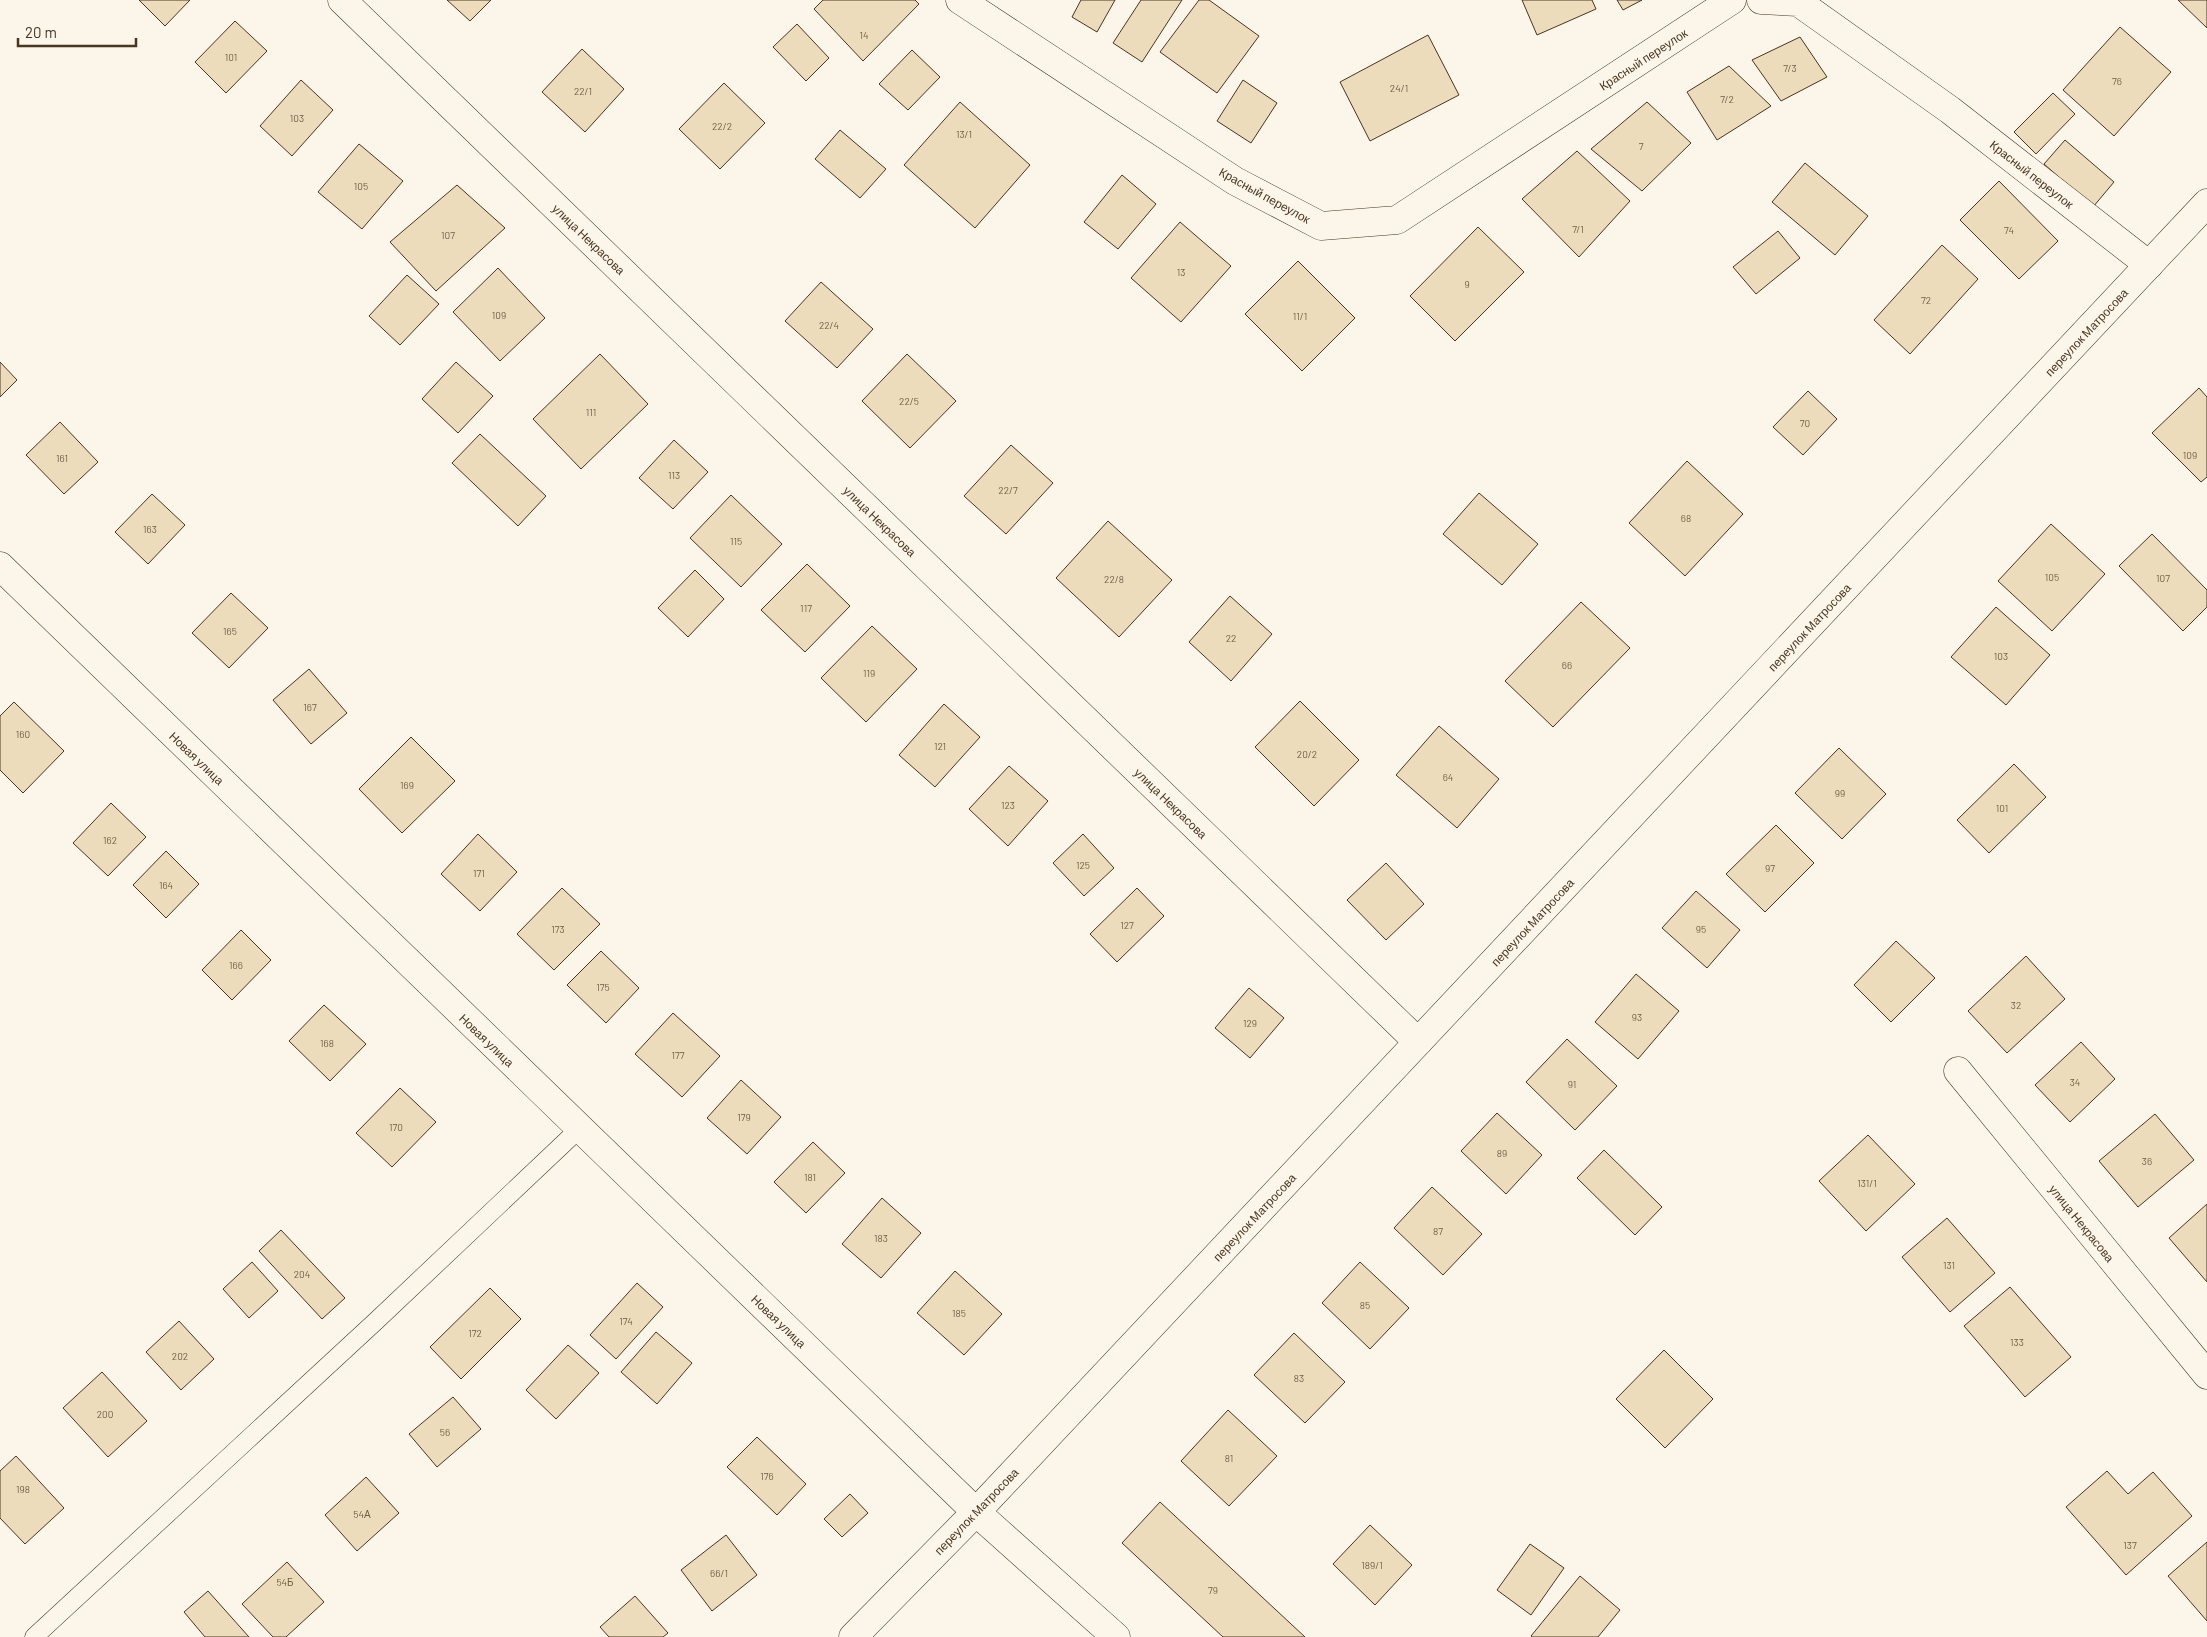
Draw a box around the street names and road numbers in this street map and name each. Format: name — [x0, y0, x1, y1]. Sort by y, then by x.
street label: Красный переулок — [1596, 25, 1691, 93]
street label: Красный переулок — [1987, 137, 2077, 212]
street label: Красный переулок — [1217, 164, 1314, 227]
street label: улица Некрасова — [549, 201, 628, 278]
street label: переулок Матросова — [2042, 285, 2131, 379]
street label: улица Некрасова — [840, 483, 919, 560]
street label: переулок Матросова — [1765, 580, 1854, 674]
street label: Новая улица — [166, 729, 227, 788]
street label: улица Некрасова — [1131, 765, 1210, 842]
street label: переулок Матросова — [1488, 875, 1577, 969]
street label: Новая улица — [456, 1011, 517, 1070]
street label: переулок Матросова — [1210, 1170, 1299, 1264]
street label: улица Некрасова — [2046, 1182, 2118, 1265]
street label: Новая улица — [748, 1292, 809, 1351]
street label: переулок Матросова — [931, 1465, 1022, 1558]

